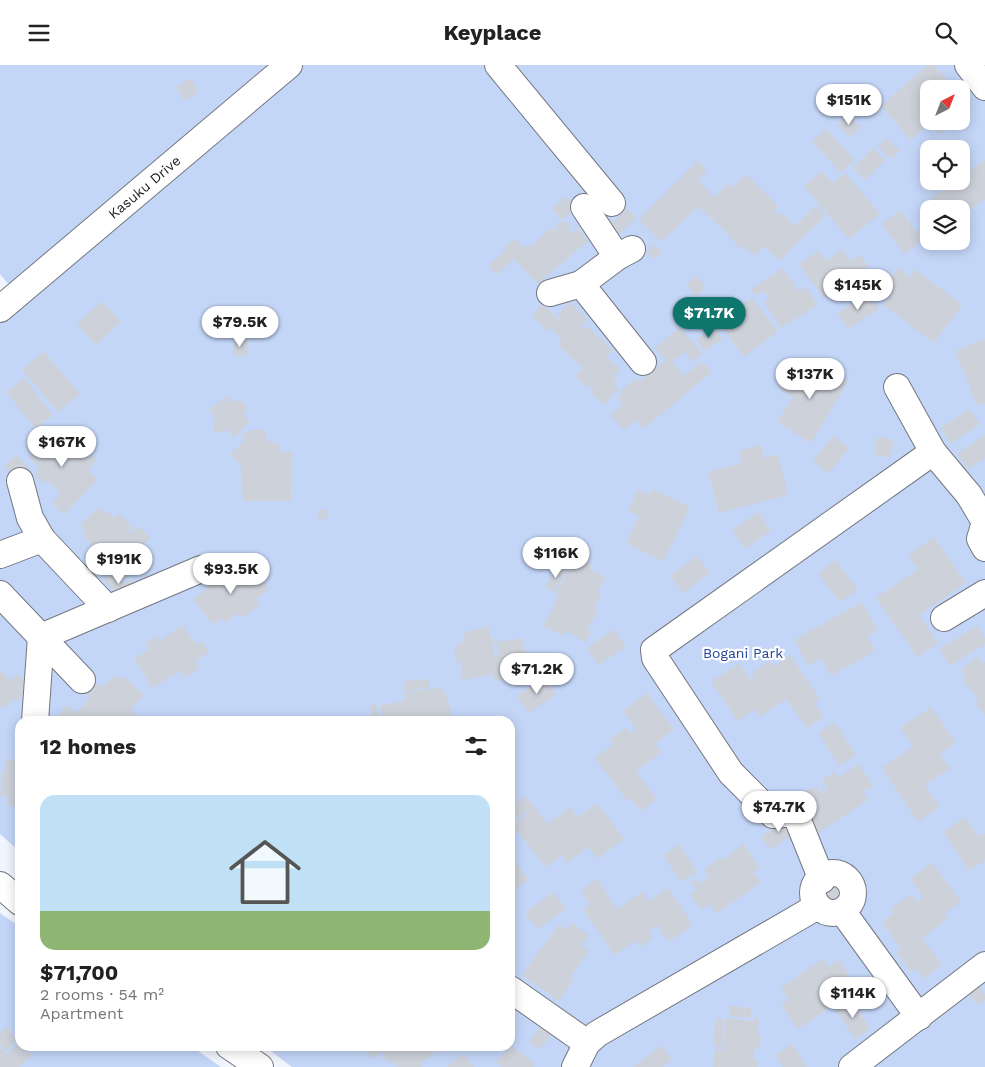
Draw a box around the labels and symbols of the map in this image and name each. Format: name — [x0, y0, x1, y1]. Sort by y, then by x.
north arrow — [920, 80, 970, 130]
pin: $151K — [814, 83, 884, 126]
street label: Kasuku Drive — [105, 152, 184, 222]
pin: $145K — [823, 269, 893, 311]
pin: $71.7K — [668, 297, 750, 339]
pin: $79.5K — [199, 305, 281, 348]
pin: $137K — [775, 357, 845, 400]
pin: $167K — [27, 425, 97, 468]
pin: $116K — [521, 537, 591, 579]
pin: $191K — [84, 543, 154, 585]
pin: $93.5K — [190, 553, 272, 595]
park label: Bogani Park — [703, 645, 783, 661]
pin: $71.2K — [496, 653, 578, 695]
pin: $74.7K — [738, 791, 820, 833]
pin: $114K — [818, 977, 888, 1019]

